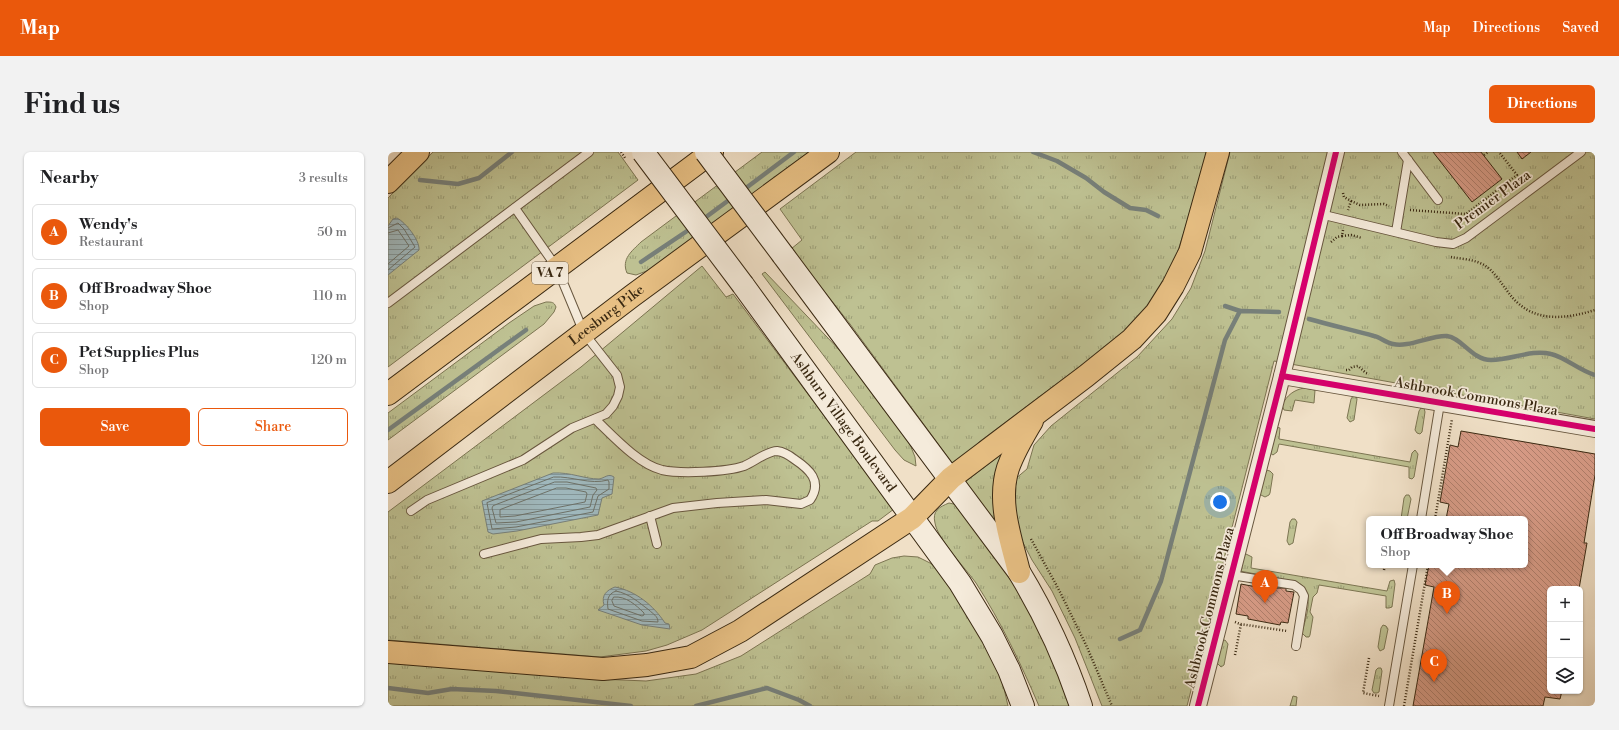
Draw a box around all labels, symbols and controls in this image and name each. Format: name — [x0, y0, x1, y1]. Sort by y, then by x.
text: Map — [20, 16, 60, 40]
text: Map — [1423, 19, 1451, 37]
text: Directions — [1473, 19, 1540, 37]
text: Saved — [1562, 19, 1599, 37]
button: Directions — [1489, 85, 1595, 123]
text: Find us — [24, 87, 120, 122]
street label: Premier Plaza — [1451, 166, 1535, 234]
text: Nearby — [40, 167, 99, 189]
text: 3 results — [299, 170, 348, 186]
text: Wendy's — [79, 215, 137, 234]
text: A — [49, 224, 59, 240]
text: 50 m — [317, 224, 347, 240]
text: Restaurant — [79, 234, 144, 250]
road number: VA 7 — [532, 262, 568, 284]
text: Off Broadway Shoe — [79, 279, 212, 298]
street label: Leesburg Pike — [565, 281, 648, 350]
text: B — [49, 288, 59, 304]
text: 110 m — [313, 288, 347, 304]
text: Shop — [79, 298, 109, 314]
text: Pet Supplies Plus — [79, 343, 199, 362]
street label: Ashburn Village Boulevard — [786, 348, 900, 496]
text: C — [49, 352, 59, 368]
text: 120 m — [311, 352, 347, 368]
text: Shop — [79, 362, 109, 378]
street label: Ashbrook Commons Plaza — [1392, 374, 1560, 420]
button: Save — [40, 408, 190, 446]
button: Share — [198, 408, 348, 446]
your location — [1210, 492, 1230, 512]
popup — [1366, 516, 1528, 568]
street label: Ashbrook Commons Plaza — [1181, 525, 1239, 692]
text: Off Broadway Shoe — [1381, 525, 1513, 544]
text: Shop — [1381, 544, 1411, 560]
pin: A — [1252, 570, 1278, 603]
pin: B — [1434, 581, 1460, 614]
map controls — [1547, 586, 1583, 694]
button: + — [1547, 586, 1583, 622]
button: − — [1547, 622, 1583, 658]
pin: C — [1421, 649, 1447, 682]
button: layers — [1547, 658, 1583, 694]

